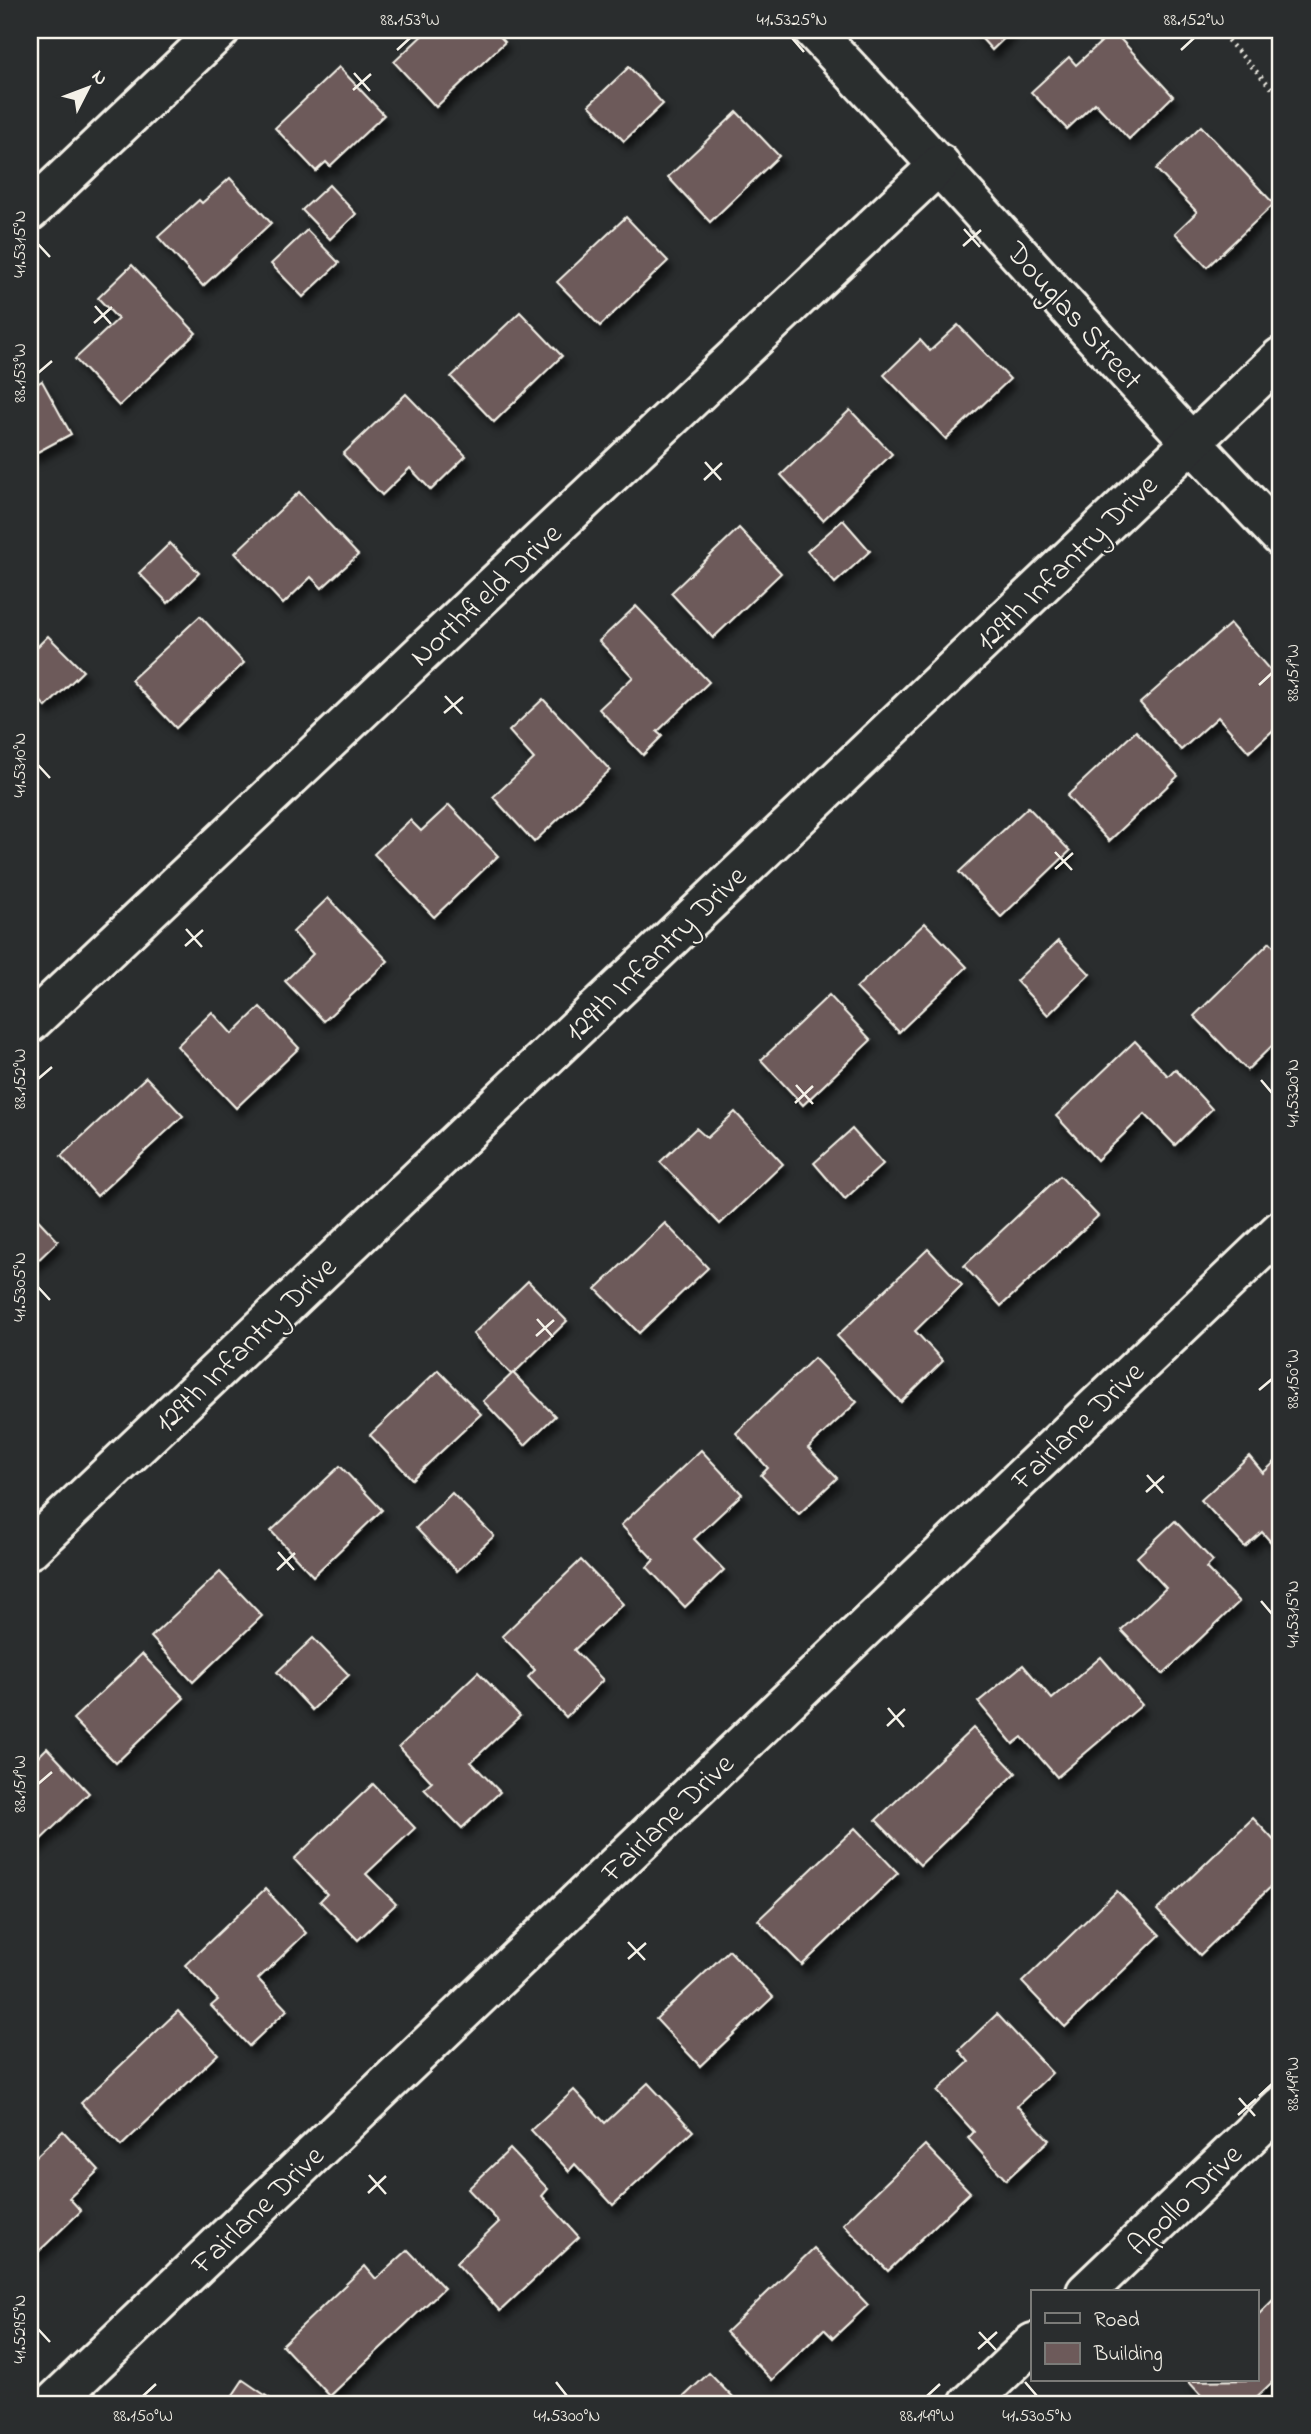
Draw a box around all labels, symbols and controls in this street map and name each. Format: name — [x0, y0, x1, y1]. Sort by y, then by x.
text: 88.153°W — [380, 8, 440, 34]
text: 41.5325°N — [757, 8, 827, 34]
text: 88.152°W — [1164, 8, 1225, 34]
north arrow — [52, 52, 122, 122]
text: N — [84, 64, 113, 92]
text: 41.5315°N — [8, 210, 34, 278]
street label: Douglas Street — [993, 232, 1152, 401]
text: 88.153°W — [8, 343, 34, 403]
street label: 129th Infantry Drive — [967, 465, 1169, 663]
street label: Northfield Drive — [401, 513, 574, 679]
text: 88.151°W — [1281, 644, 1307, 702]
text: 41.5310°N — [8, 732, 34, 798]
street label: 129th Infantry Drive — [556, 856, 758, 1054]
text: 88.152°W — [8, 1048, 34, 1109]
text: 41.5320°N — [1281, 1059, 1307, 1127]
street label: 129th Infantry Drive — [146, 1247, 348, 1445]
text: 41.5305°N — [8, 1252, 34, 1322]
text: 88.150°W — [1281, 1349, 1307, 1409]
street label: Fairlane Drive — [1002, 1352, 1156, 1503]
text: 41.5315°N — [1281, 1580, 1307, 1648]
street label: Fairlane Drive — [592, 1744, 746, 1895]
text: 88.151°W — [8, 1755, 34, 1813]
text: 88.149°W — [1281, 2057, 1307, 2111]
street label: Apollo Drive — [1119, 2134, 1254, 2267]
street label: Fairlane Drive — [182, 2136, 336, 2287]
legend — [1031, 2290, 1258, 2382]
text: 41.5295°N — [8, 2295, 34, 2363]
text: Road — [1094, 2306, 1140, 2336]
text: Building — [1093, 2340, 1163, 2372]
text: 88.150°W — [113, 2404, 173, 2430]
text: 41.5300°N — [533, 2404, 601, 2430]
text: 88.149°W — [900, 2404, 954, 2430]
text: 41.5305°N — [1002, 2404, 1072, 2430]

